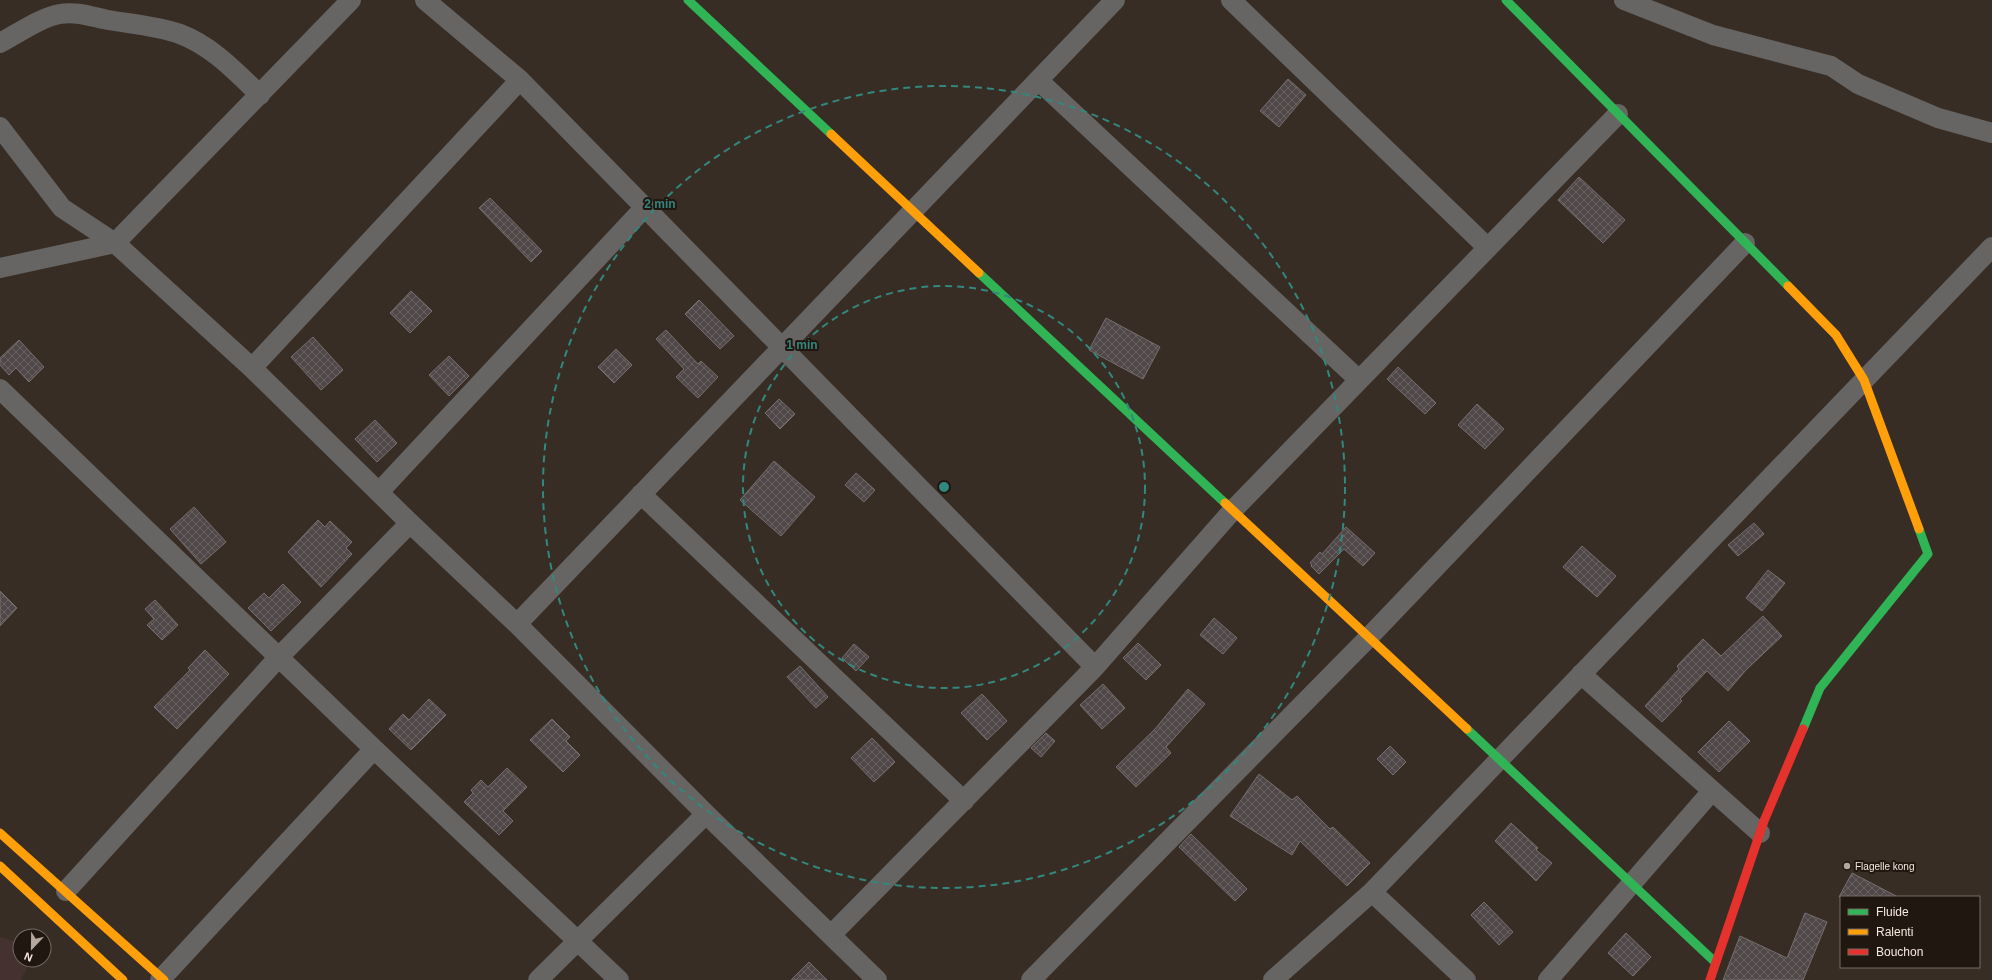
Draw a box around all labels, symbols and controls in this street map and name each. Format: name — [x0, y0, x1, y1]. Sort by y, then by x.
text: 2 min — [644, 197, 676, 211]
text: 1 min — [786, 338, 818, 352]
centre of rings — [937, 480, 951, 494]
marker: Flagelle kong — [1842, 861, 1852, 871]
place label: Flagelle kong — [1855, 861, 1914, 872]
legend — [1840, 896, 1980, 968]
text: Fluide — [1876, 905, 1909, 919]
text: Ralenti — [1876, 925, 1913, 939]
north arrow — [12, 928, 52, 968]
text: Bouchon — [1876, 945, 1923, 959]
text: N — [22, 950, 34, 964]

